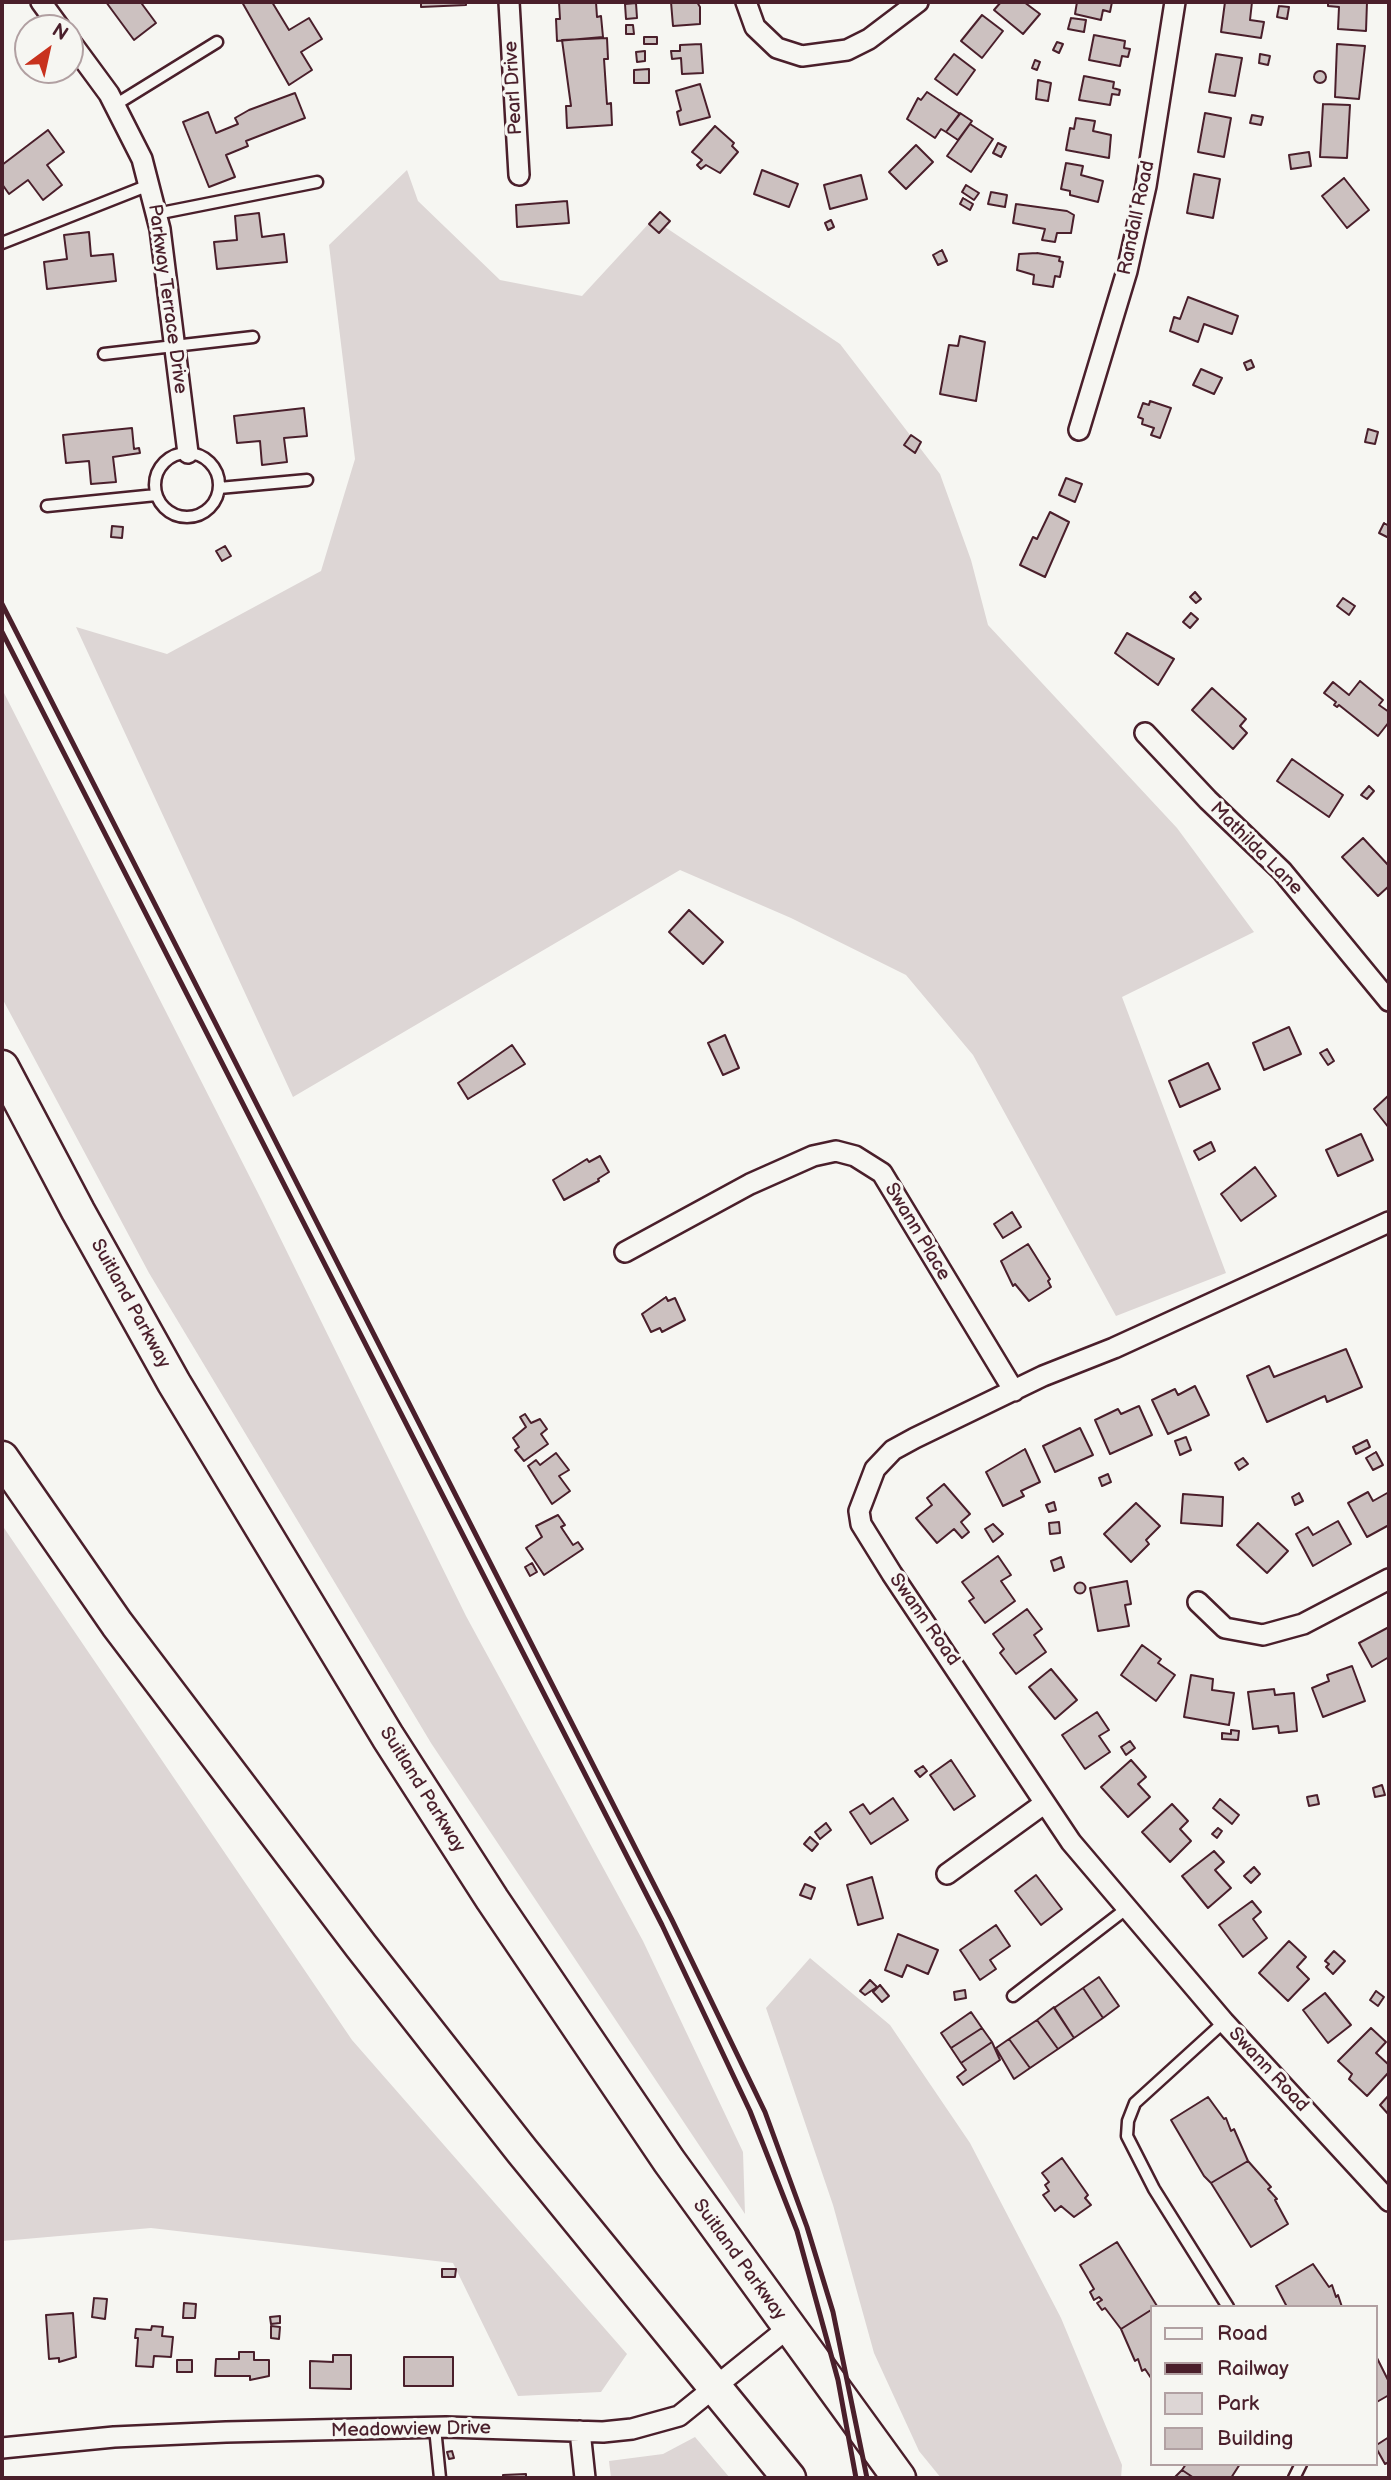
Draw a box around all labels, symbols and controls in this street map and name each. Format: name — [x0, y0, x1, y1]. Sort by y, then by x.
north arrow — [14, 14, 84, 84]
text: N — [47, 19, 72, 46]
street label: Pearl Drive — [500, 40, 528, 136]
street label: Randall Road — [1114, 159, 1160, 277]
street label: Parkway Terrace Drive — [142, 203, 192, 395]
street label: Mathilda Lane — [1205, 798, 1307, 900]
street label: Swann Place — [879, 1179, 955, 1285]
street label: Suitland Parkway — [85, 1235, 175, 1373]
street label: Swann Road — [884, 1569, 964, 1671]
street label: Suitland Parkway — [374, 1723, 470, 1857]
street label: Swann Road — [1223, 2023, 1313, 2117]
street label: Suitland Parkway — [687, 2195, 791, 2325]
legend — [1150, 2305, 1377, 2466]
text: Road — [1217, 2321, 1268, 2346]
text: Railway — [1217, 2356, 1289, 2381]
text: Park — [1217, 2391, 1259, 2416]
street label: Meadowview Drive — [331, 2417, 491, 2443]
text: Building — [1217, 2426, 1293, 2451]

